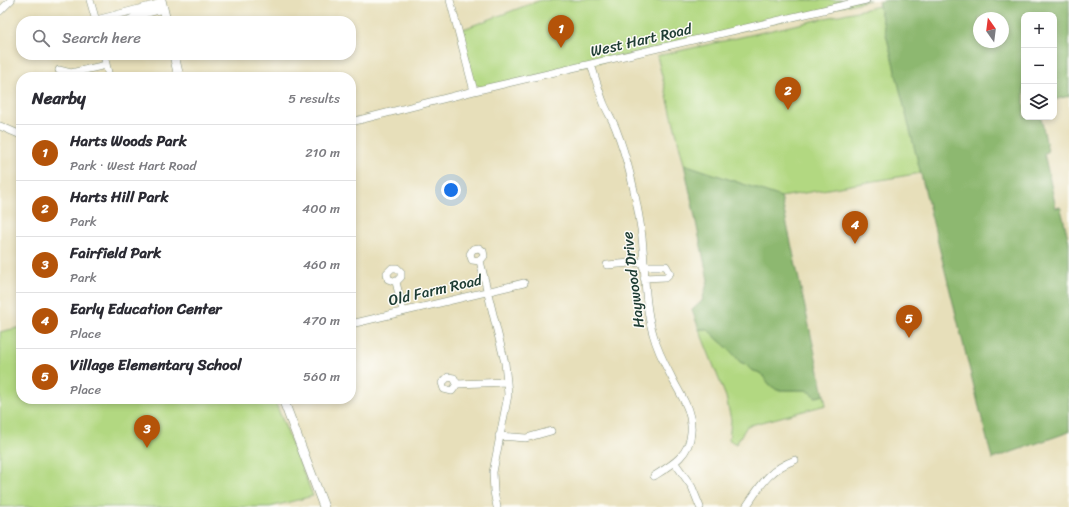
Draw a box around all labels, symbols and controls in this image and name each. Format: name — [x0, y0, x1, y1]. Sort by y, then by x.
north arrow — [973, 12, 1009, 48]
map controls — [1021, 12, 1057, 120]
button: + — [1021, 12, 1057, 48]
pin: 1 — [548, 15, 574, 48]
street label: West Hart Road — [588, 15, 695, 64]
search box — [16, 16, 356, 60]
text: Search here — [62, 25, 141, 51]
icon: search — [30, 27, 52, 49]
button: − — [1021, 48, 1057, 84]
pin: 2 — [775, 77, 801, 110]
text: Nearby — [32, 83, 86, 113]
button: layers — [1021, 84, 1057, 120]
text: 5 results — [288, 87, 340, 110]
text: Harts Woods Park — [70, 128, 187, 154]
text: 1 — [42, 141, 48, 164]
text: 210 m — [305, 141, 340, 164]
text: Park · West Hart Road — [70, 154, 196, 177]
your location — [441, 180, 461, 200]
text: Harts Hill Park — [70, 184, 168, 210]
text: 2 — [41, 197, 49, 220]
text: 400 m — [302, 197, 340, 220]
text: Park — [70, 210, 97, 233]
pin: 4 — [842, 211, 868, 244]
street label: Haywood Drive — [614, 230, 652, 330]
text: Fairfield Park — [70, 240, 161, 266]
text: 3 — [41, 253, 49, 276]
text: 460 m — [303, 253, 340, 276]
text: Park — [70, 266, 97, 289]
street label: Old Farm Road — [386, 266, 485, 313]
text: Early Education Center — [70, 296, 222, 322]
pin: 5 — [896, 305, 922, 338]
text: 4 — [41, 309, 49, 332]
text: 470 m — [303, 309, 340, 332]
text: Place — [70, 322, 101, 345]
text: Village Elementary School — [70, 352, 242, 378]
text: 5 — [41, 365, 49, 388]
text: 560 m — [303, 365, 340, 388]
text: Place — [70, 378, 101, 401]
pin: 3 — [134, 415, 160, 448]

